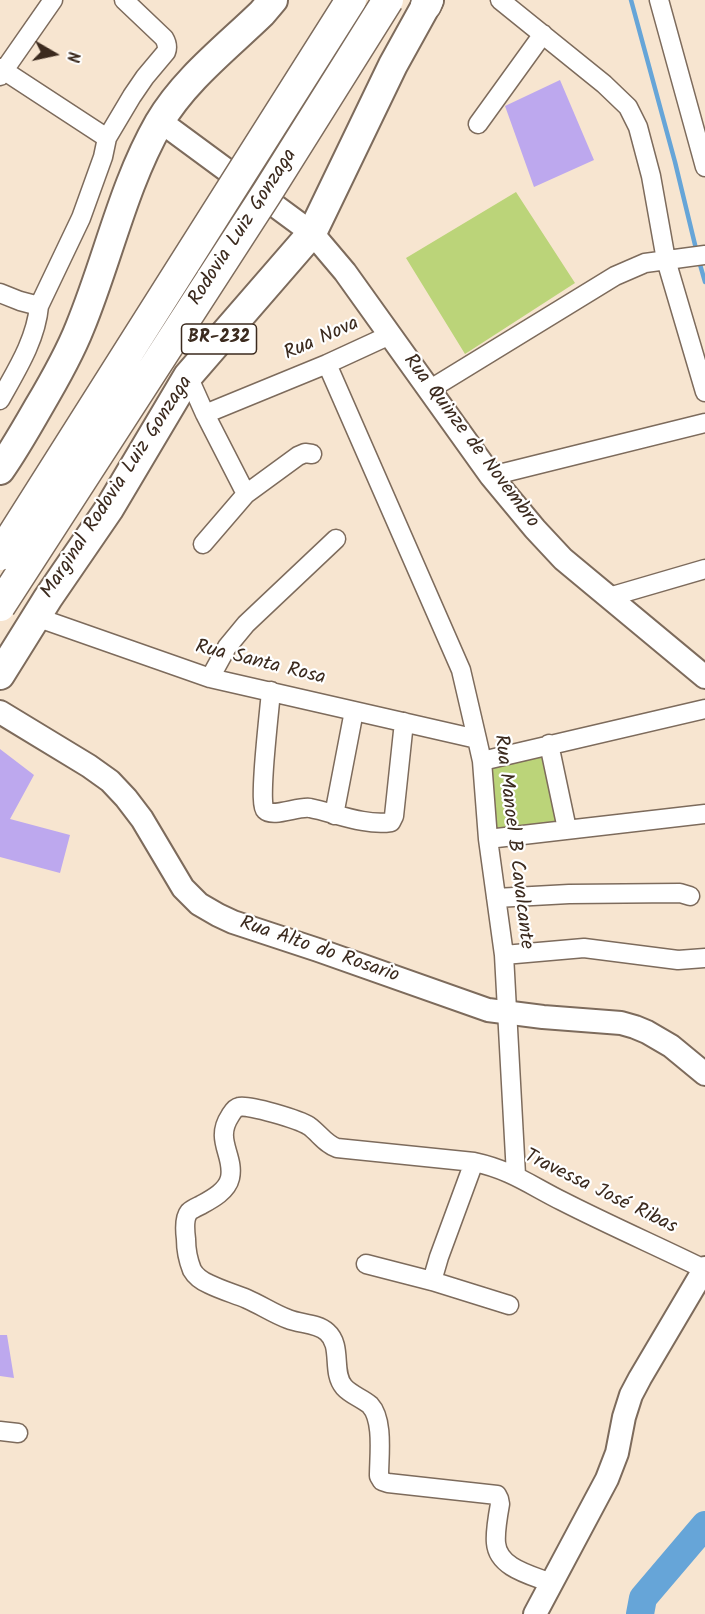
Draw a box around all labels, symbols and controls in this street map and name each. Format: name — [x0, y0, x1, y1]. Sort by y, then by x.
north arrow — [24, 24, 84, 84]
text: N — [59, 50, 85, 64]
street label: Rodovia Luiz Gonzaga — [185, 145, 303, 311]
street label: Rua Nova — [281, 313, 363, 367]
road number: BR-232 — [182, 324, 256, 354]
street label: Rua Quinze de Novembro — [397, 350, 543, 534]
street label: Marginal Rodovia Luiz Gonzaga — [37, 372, 199, 604]
street label: Rua Santa Rosa — [193, 636, 327, 692]
street label: Rua Manoel B Cavalcante — [487, 733, 537, 951]
street label: Rua Alto do Rosario — [236, 913, 402, 989]
street label: Travessa José Ribas — [520, 1146, 680, 1240]

